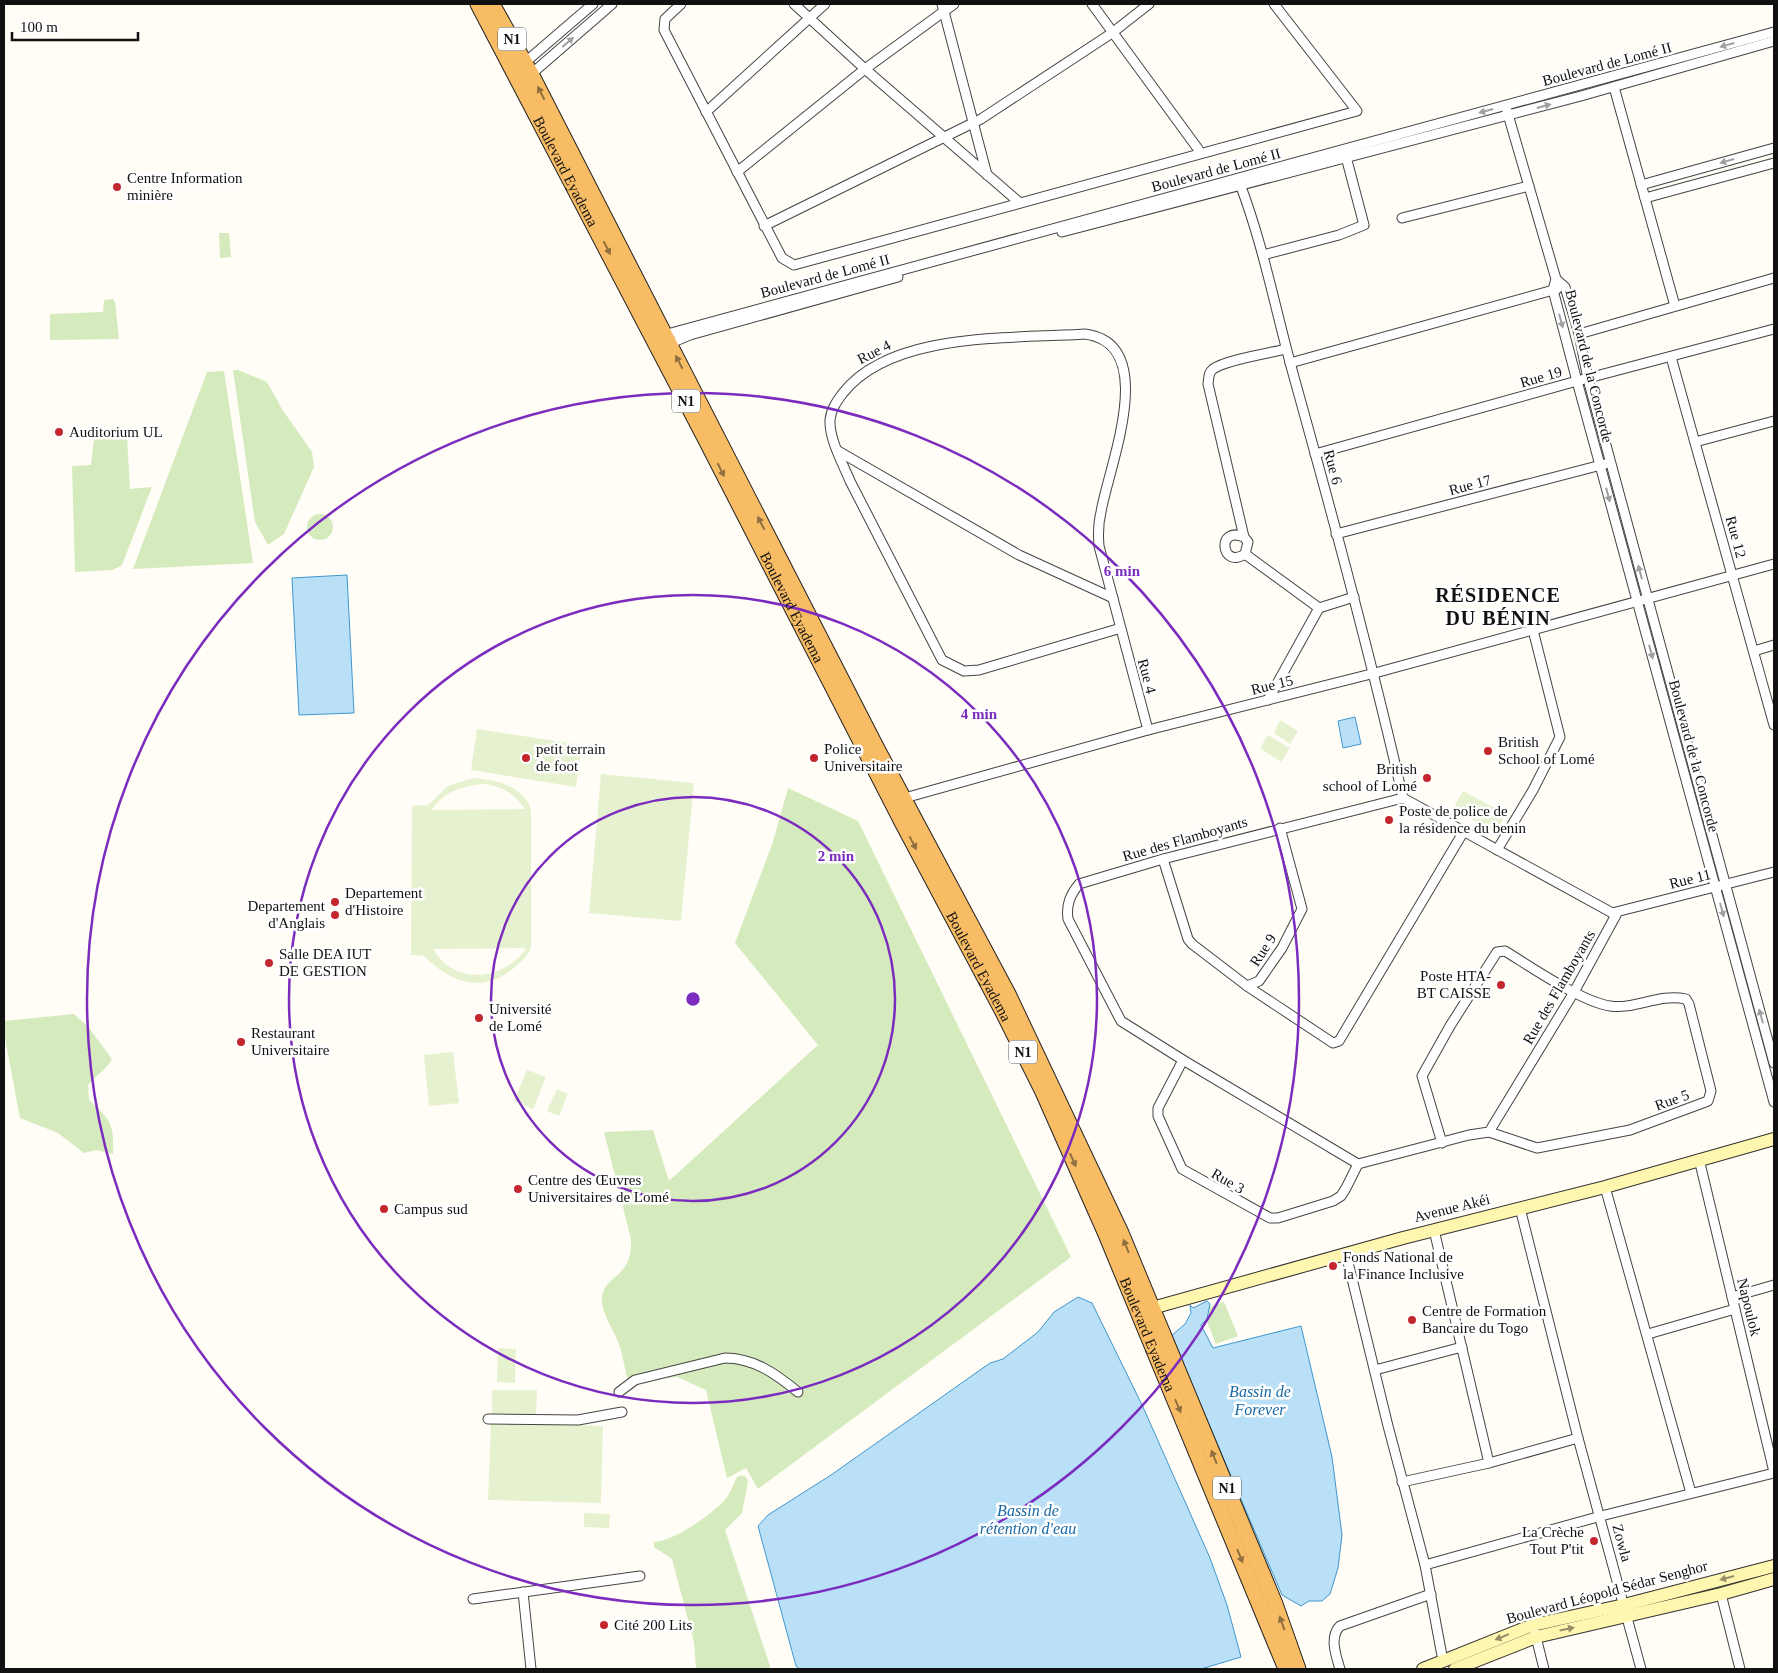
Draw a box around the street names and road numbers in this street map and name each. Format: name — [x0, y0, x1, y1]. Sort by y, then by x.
road number: N1 — [498, 28, 526, 50]
street label: Boulevard de Lomé II — [1541, 39, 1673, 89]
street label: Boulevard Eyadema — [530, 114, 601, 230]
street label: Boulevard de Lomé II — [1150, 145, 1282, 195]
street label: Boulevard de Lomé II — [759, 251, 891, 301]
street label: Boulevard de la Concorde — [1562, 288, 1616, 444]
street label: Rue 4 — [855, 337, 894, 367]
street label: Rue 19 — [1518, 363, 1564, 391]
road number: N1 — [672, 390, 700, 412]
street label: Rue 6 — [1321, 448, 1345, 487]
street label: Rue 17 — [1447, 472, 1493, 498]
street label: Rue 12 — [1723, 514, 1749, 560]
street label: Boulevard Eyadema — [757, 549, 827, 666]
street label: Rue 4 — [1135, 657, 1159, 696]
street label: Rue 15 — [1249, 672, 1295, 698]
street label: Boulevard de la Concorde — [1666, 678, 1722, 834]
street label: Rue des Flamboyants — [1121, 813, 1249, 864]
street label: Rue 11 — [1668, 866, 1712, 892]
street label: Boulevard Eyadema — [943, 909, 1015, 1024]
street label: Rue des Flamboyants — [1520, 927, 1598, 1047]
street label: Rue 9 — [1247, 931, 1279, 969]
road number: N1 — [1009, 1040, 1037, 1064]
street label: Rue 5 — [1653, 1086, 1691, 1114]
street label: Rue 3 — [1209, 1165, 1247, 1197]
street label: Avenue Akéi — [1412, 1191, 1492, 1225]
street label: Boulevard Eyadema — [1117, 1275, 1178, 1394]
street label: Napoulok — [1734, 1276, 1764, 1338]
road number: N1 — [1213, 1476, 1241, 1500]
street label: Zowla — [1609, 1522, 1635, 1564]
street label: Boulevard Léopold Sédar Senghor — [1505, 1557, 1709, 1627]

